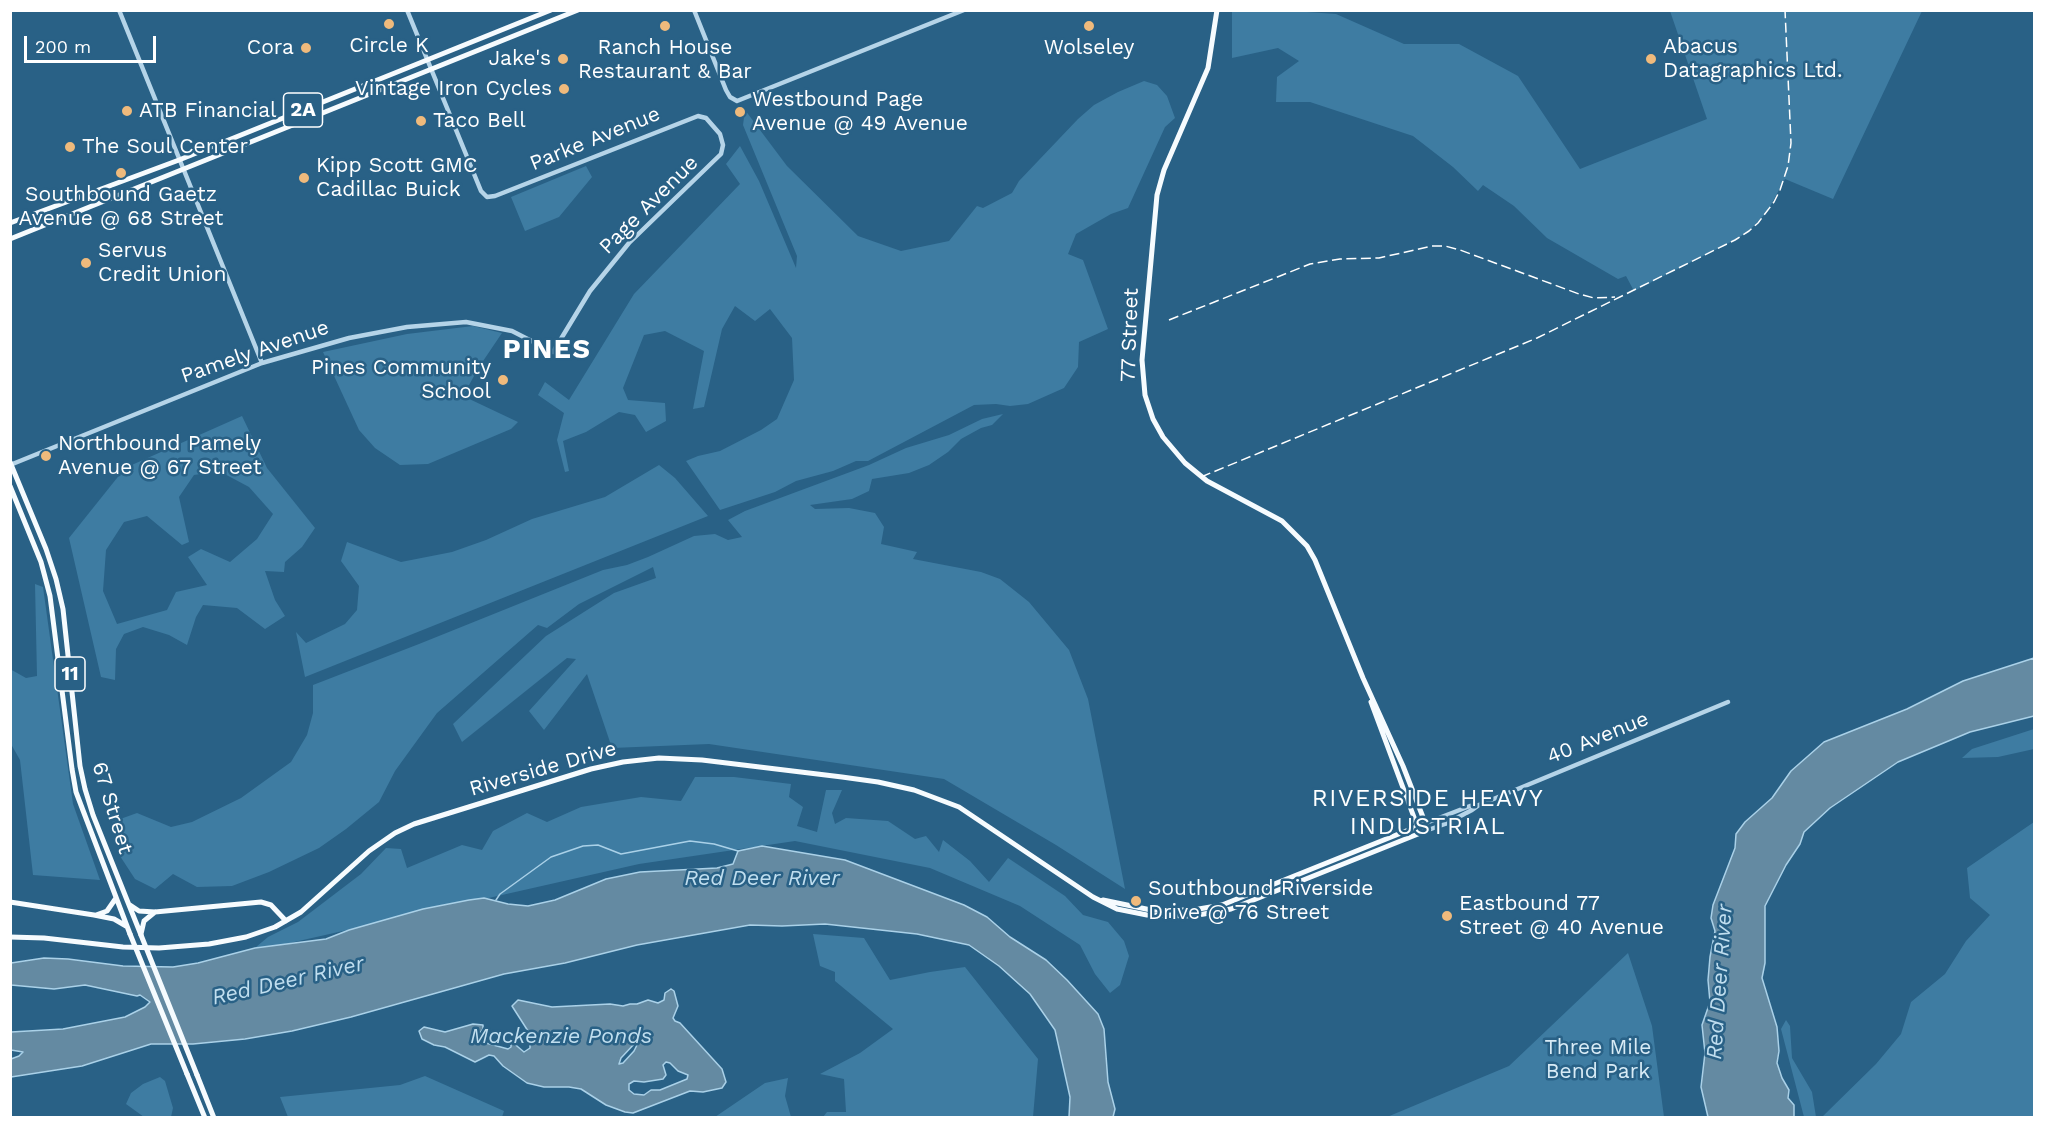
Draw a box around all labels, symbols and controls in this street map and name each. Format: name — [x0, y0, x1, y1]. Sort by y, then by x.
marker: Circle K — [382, 17, 396, 31]
marker: Ranch House Restaurant & Bar — [658, 19, 672, 33]
marker: Wolseley — [1082, 19, 1096, 33]
scale bar — [27, 24, 159, 62]
place label: Circle K — [349, 33, 429, 59]
place label: Abacus Datagraphics Ltd. — [1663, 34, 1843, 84]
place label: Cora — [247, 35, 294, 61]
place label: Ranch House Restaurant & Bar — [578, 35, 752, 85]
place label: Wolseley — [1044, 35, 1134, 61]
text: 200 m — [35, 36, 91, 57]
marker: Cora — [299, 41, 313, 55]
place label: Jake's — [489, 46, 551, 72]
marker: Jake's — [556, 52, 570, 66]
marker: Abacus Datagraphics Ltd. — [1644, 52, 1658, 66]
place label: Vintage Iron Cycles — [355, 76, 552, 102]
marker: Vintage Iron Cycles — [557, 82, 571, 96]
place label: Westbound Page Avenue @ 49 Avenue — [752, 87, 968, 137]
road number: 2A — [284, 93, 322, 127]
place label: ATB Financial — [139, 98, 276, 124]
street label: Parke Avenue — [526, 101, 664, 177]
marker: ATB Financial — [120, 104, 134, 118]
marker: Westbound Page Avenue @ 49 Avenue — [733, 105, 747, 119]
place label: Taco Bell — [433, 108, 526, 134]
marker: Taco Bell — [414, 114, 428, 128]
place label: The Soul Center — [82, 134, 248, 160]
marker: The Soul Center — [63, 140, 77, 154]
street label: Page Avenue — [594, 150, 704, 260]
place label: Kipp Scott GMC Cadillac Buick — [316, 153, 477, 203]
marker: Southbound Gaetz Avenue @ 68 Street — [114, 166, 128, 180]
marker: Kipp Scott GMC Cadillac Buick — [297, 171, 311, 185]
place label: Southbound Gaetz Avenue @ 68 Street — [19, 182, 223, 232]
place label: Servus Credit Union — [98, 238, 226, 288]
marker: Servus Credit Union — [79, 256, 93, 270]
street label: 77 Street — [1116, 288, 1144, 382]
street label: Pamely Avenue — [178, 315, 332, 389]
district label: PINES — [503, 334, 591, 366]
place label: Pines Community School — [311, 355, 491, 405]
marker: Pines Community School — [496, 373, 510, 387]
place label: Northbound Pamely Avenue @ 67 Street — [58, 431, 261, 481]
marker: Northbound Pamely Avenue @ 67 Street — [39, 449, 53, 463]
road number: 11 — [55, 657, 85, 691]
street label: 40 Avenue — [1544, 706, 1652, 770]
street label: Riverside Drive — [467, 736, 619, 802]
street label: 67 Street — [86, 759, 138, 857]
district label: RIVERSIDE HEAVY INDUSTRIAL — [1312, 785, 1544, 841]
water label: Red Deer River — [684, 866, 840, 892]
place label: Southbound Riverside Drive @ 76 Street — [1148, 876, 1373, 926]
place label: Eastbound 77 Street @ 40 Avenue — [1459, 891, 1664, 941]
marker: Southbound Riverside Drive @ 76 Street — [1129, 894, 1143, 908]
water label: Red Deer River — [1701, 903, 1739, 1061]
marker: Eastbound 77 Street @ 40 Avenue — [1440, 909, 1454, 923]
water label: Red Deer River — [209, 951, 367, 1011]
water label: Mackenzie Ponds — [470, 1024, 652, 1050]
park label: Three Mile Bend Park — [1545, 1035, 1651, 1085]

